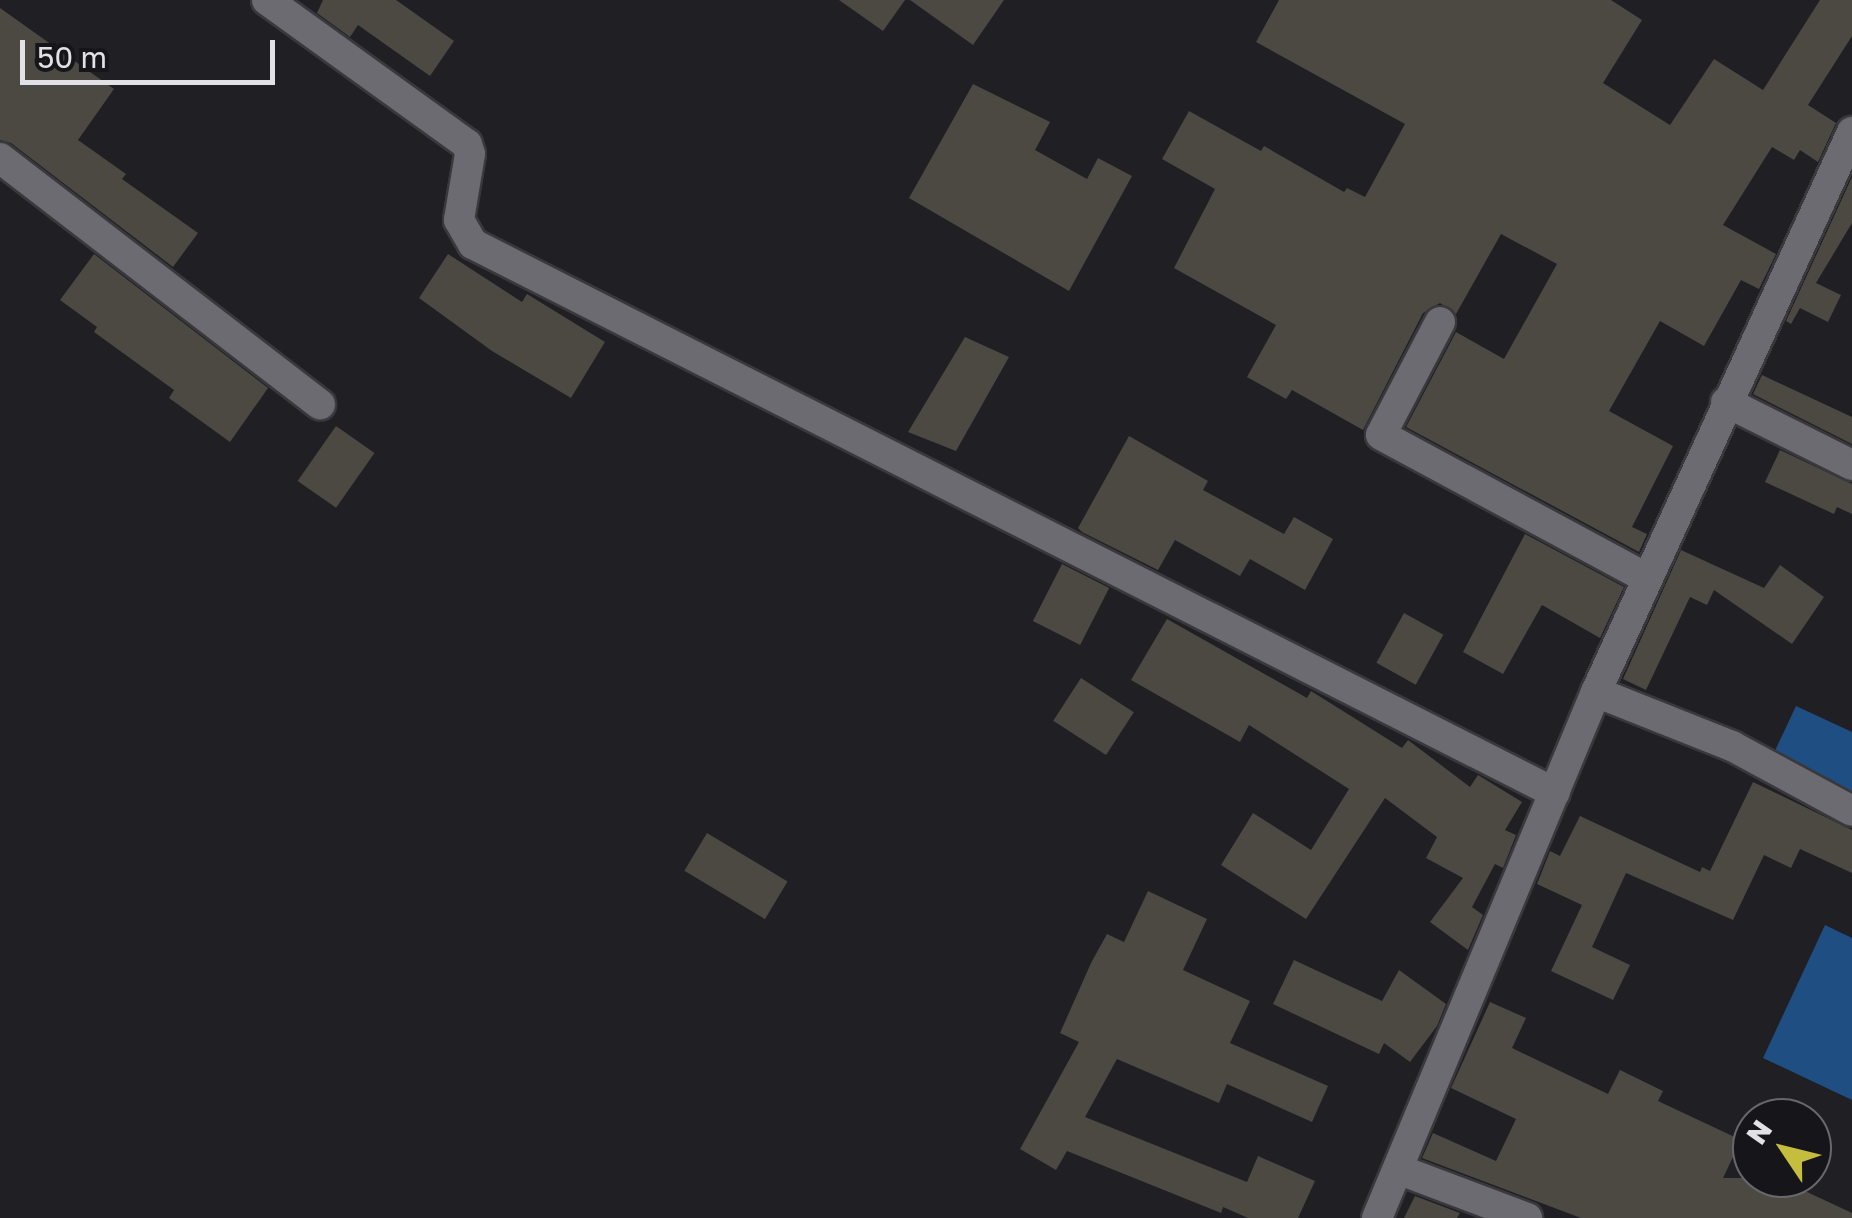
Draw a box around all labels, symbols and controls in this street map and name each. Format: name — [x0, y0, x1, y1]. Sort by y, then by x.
scale bar — [25, 20, 280, 82]
text: 50 m — [37, 39, 107, 75]
north arrow — [1732, 1098, 1832, 1198]
text: N — [1739, 1113, 1778, 1150]

